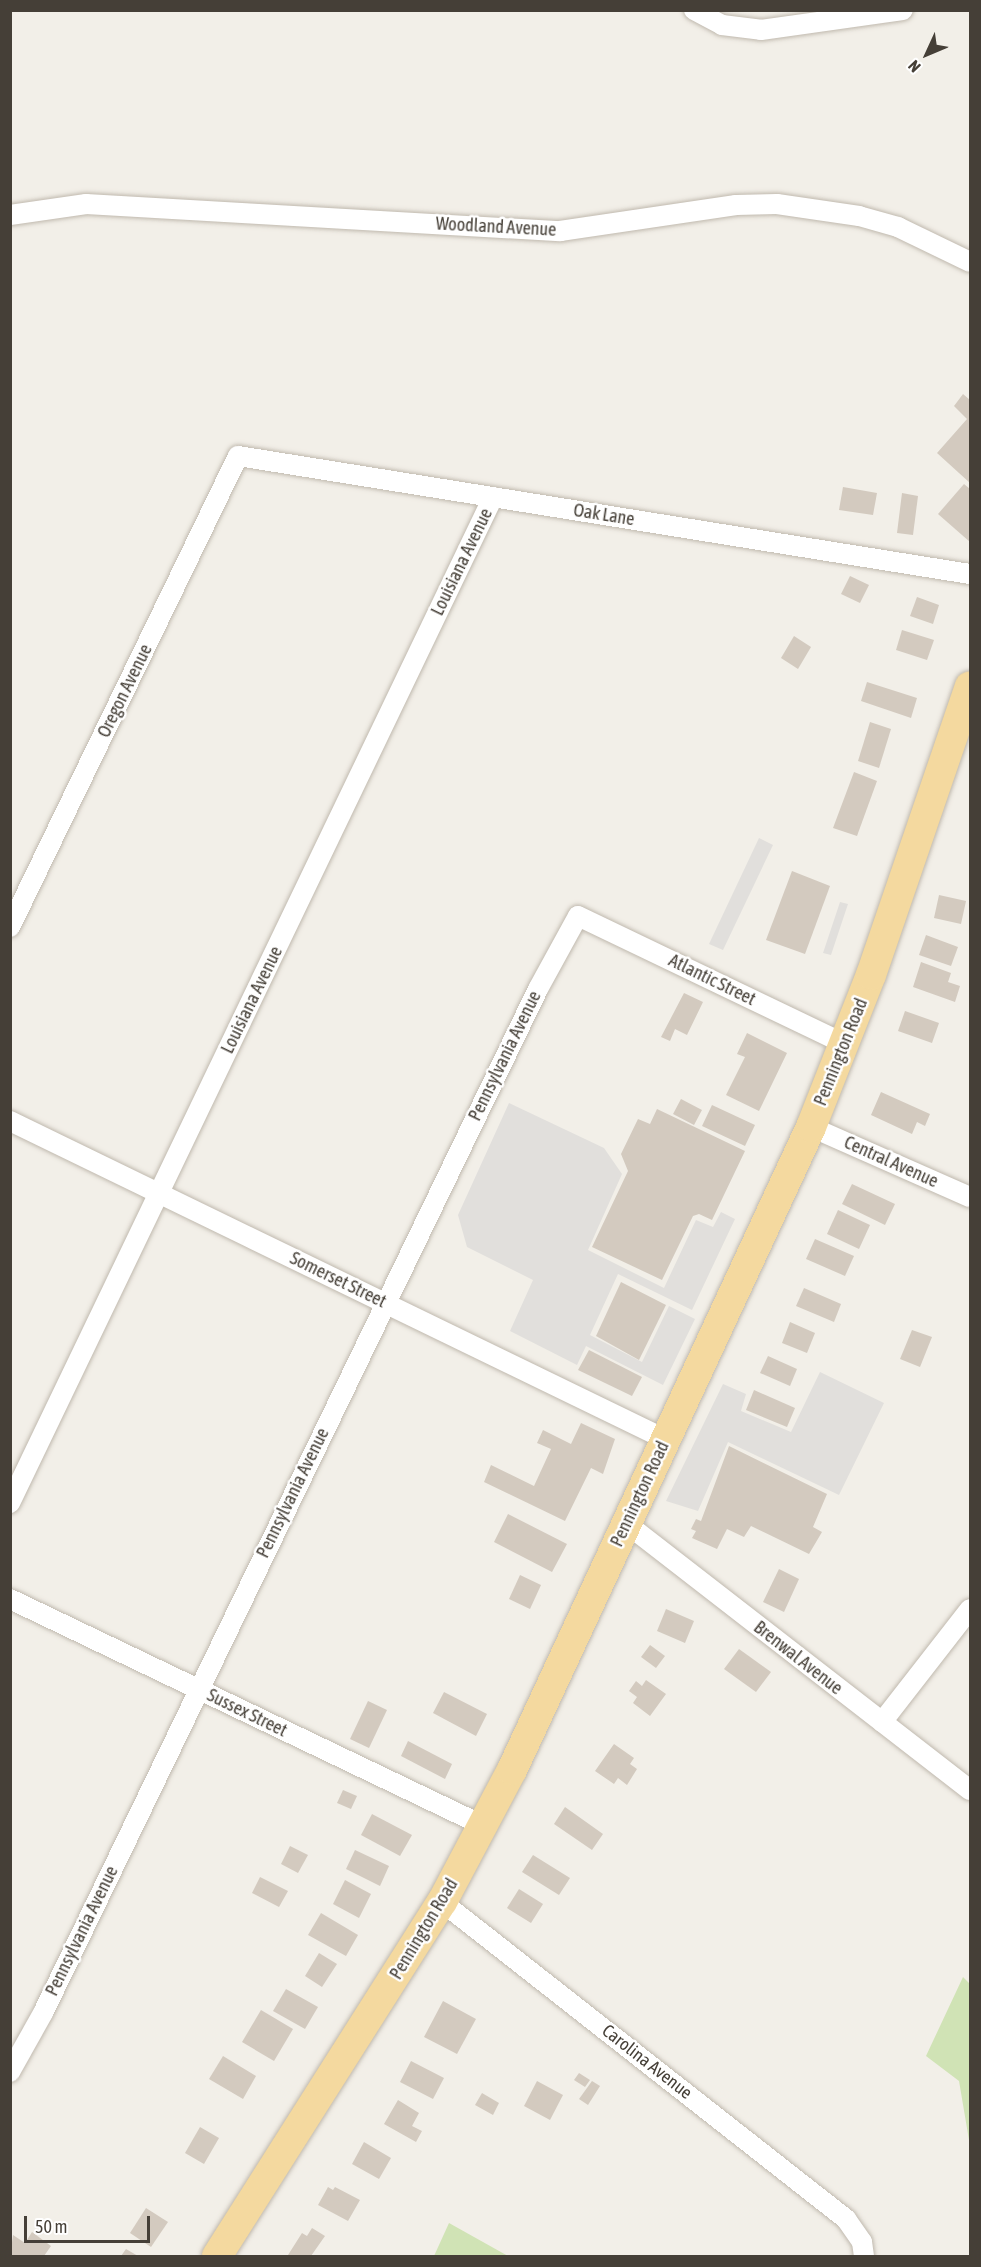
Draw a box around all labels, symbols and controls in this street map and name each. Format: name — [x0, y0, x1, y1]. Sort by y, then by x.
north arrow — [897, 24, 957, 84]
text: N — [904, 57, 924, 76]
street label: Woodland Avenue — [435, 213, 557, 241]
street label: Oak Lane — [572, 500, 636, 530]
street label: Louisiana Avenue — [427, 505, 497, 619]
street label: Oregon Avenue — [93, 641, 157, 741]
street label: Louisiana Avenue — [217, 943, 287, 1057]
street label: Atlantic Street — [665, 950, 759, 1010]
street label: Pennsylvania Avenue — [464, 988, 546, 1124]
street label: Pennington Road — [810, 995, 872, 1109]
street label: Central Avenue — [841, 1132, 941, 1192]
street label: Somerset Street — [286, 1247, 390, 1313]
street label: Pennsylvania Avenue — [252, 1425, 334, 1561]
street label: Pennington Road — [606, 1438, 674, 1550]
street label: Brenwal Avenue — [749, 1617, 847, 1699]
street label: Sussex Street — [204, 1684, 290, 1742]
street label: Pennsylvania Avenue — [41, 1863, 123, 1999]
street label: Pennington Road — [385, 1875, 463, 1983]
street label: Carolina Avenue — [598, 2020, 696, 2104]
scale bar — [27, 2204, 153, 2242]
text: 50 m — [35, 2216, 67, 2237]

